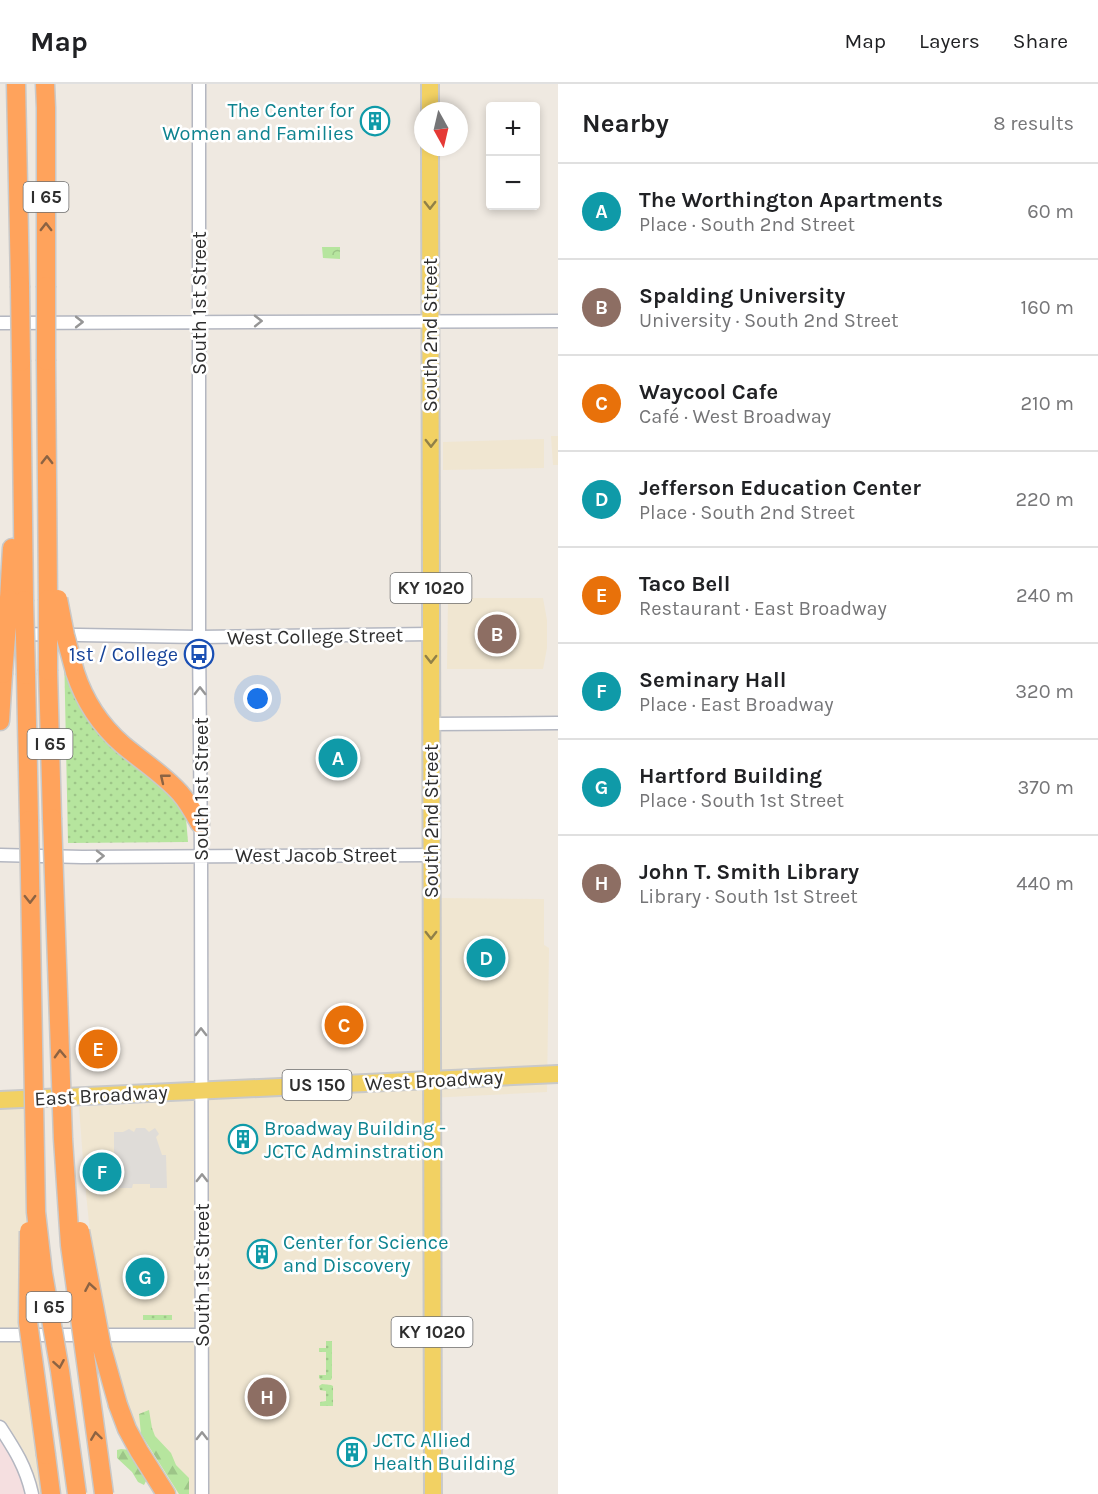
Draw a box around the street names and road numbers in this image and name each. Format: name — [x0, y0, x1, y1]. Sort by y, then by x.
road number: I 65 — [24, 182, 68, 212]
street label: South 1st Street — [188, 231, 211, 375]
street label: South 2nd Street — [419, 257, 442, 412]
road number: KY 1020 — [390, 573, 472, 603]
street label: West College Street — [227, 623, 404, 650]
street label: South 1st Street — [190, 717, 213, 861]
road number: I 65 — [28, 729, 72, 759]
street label: South 2nd Street — [420, 743, 443, 898]
street label: West Jacob Street — [235, 844, 398, 867]
street label: West Broadway — [364, 1065, 504, 1096]
road number: US 150 — [282, 1070, 352, 1100]
street label: East Broadway — [34, 1081, 168, 1110]
street label: South 1st Street — [191, 1203, 214, 1347]
road number: I 65 — [26, 1292, 72, 1322]
road number: KY 1020 — [392, 1317, 472, 1347]

